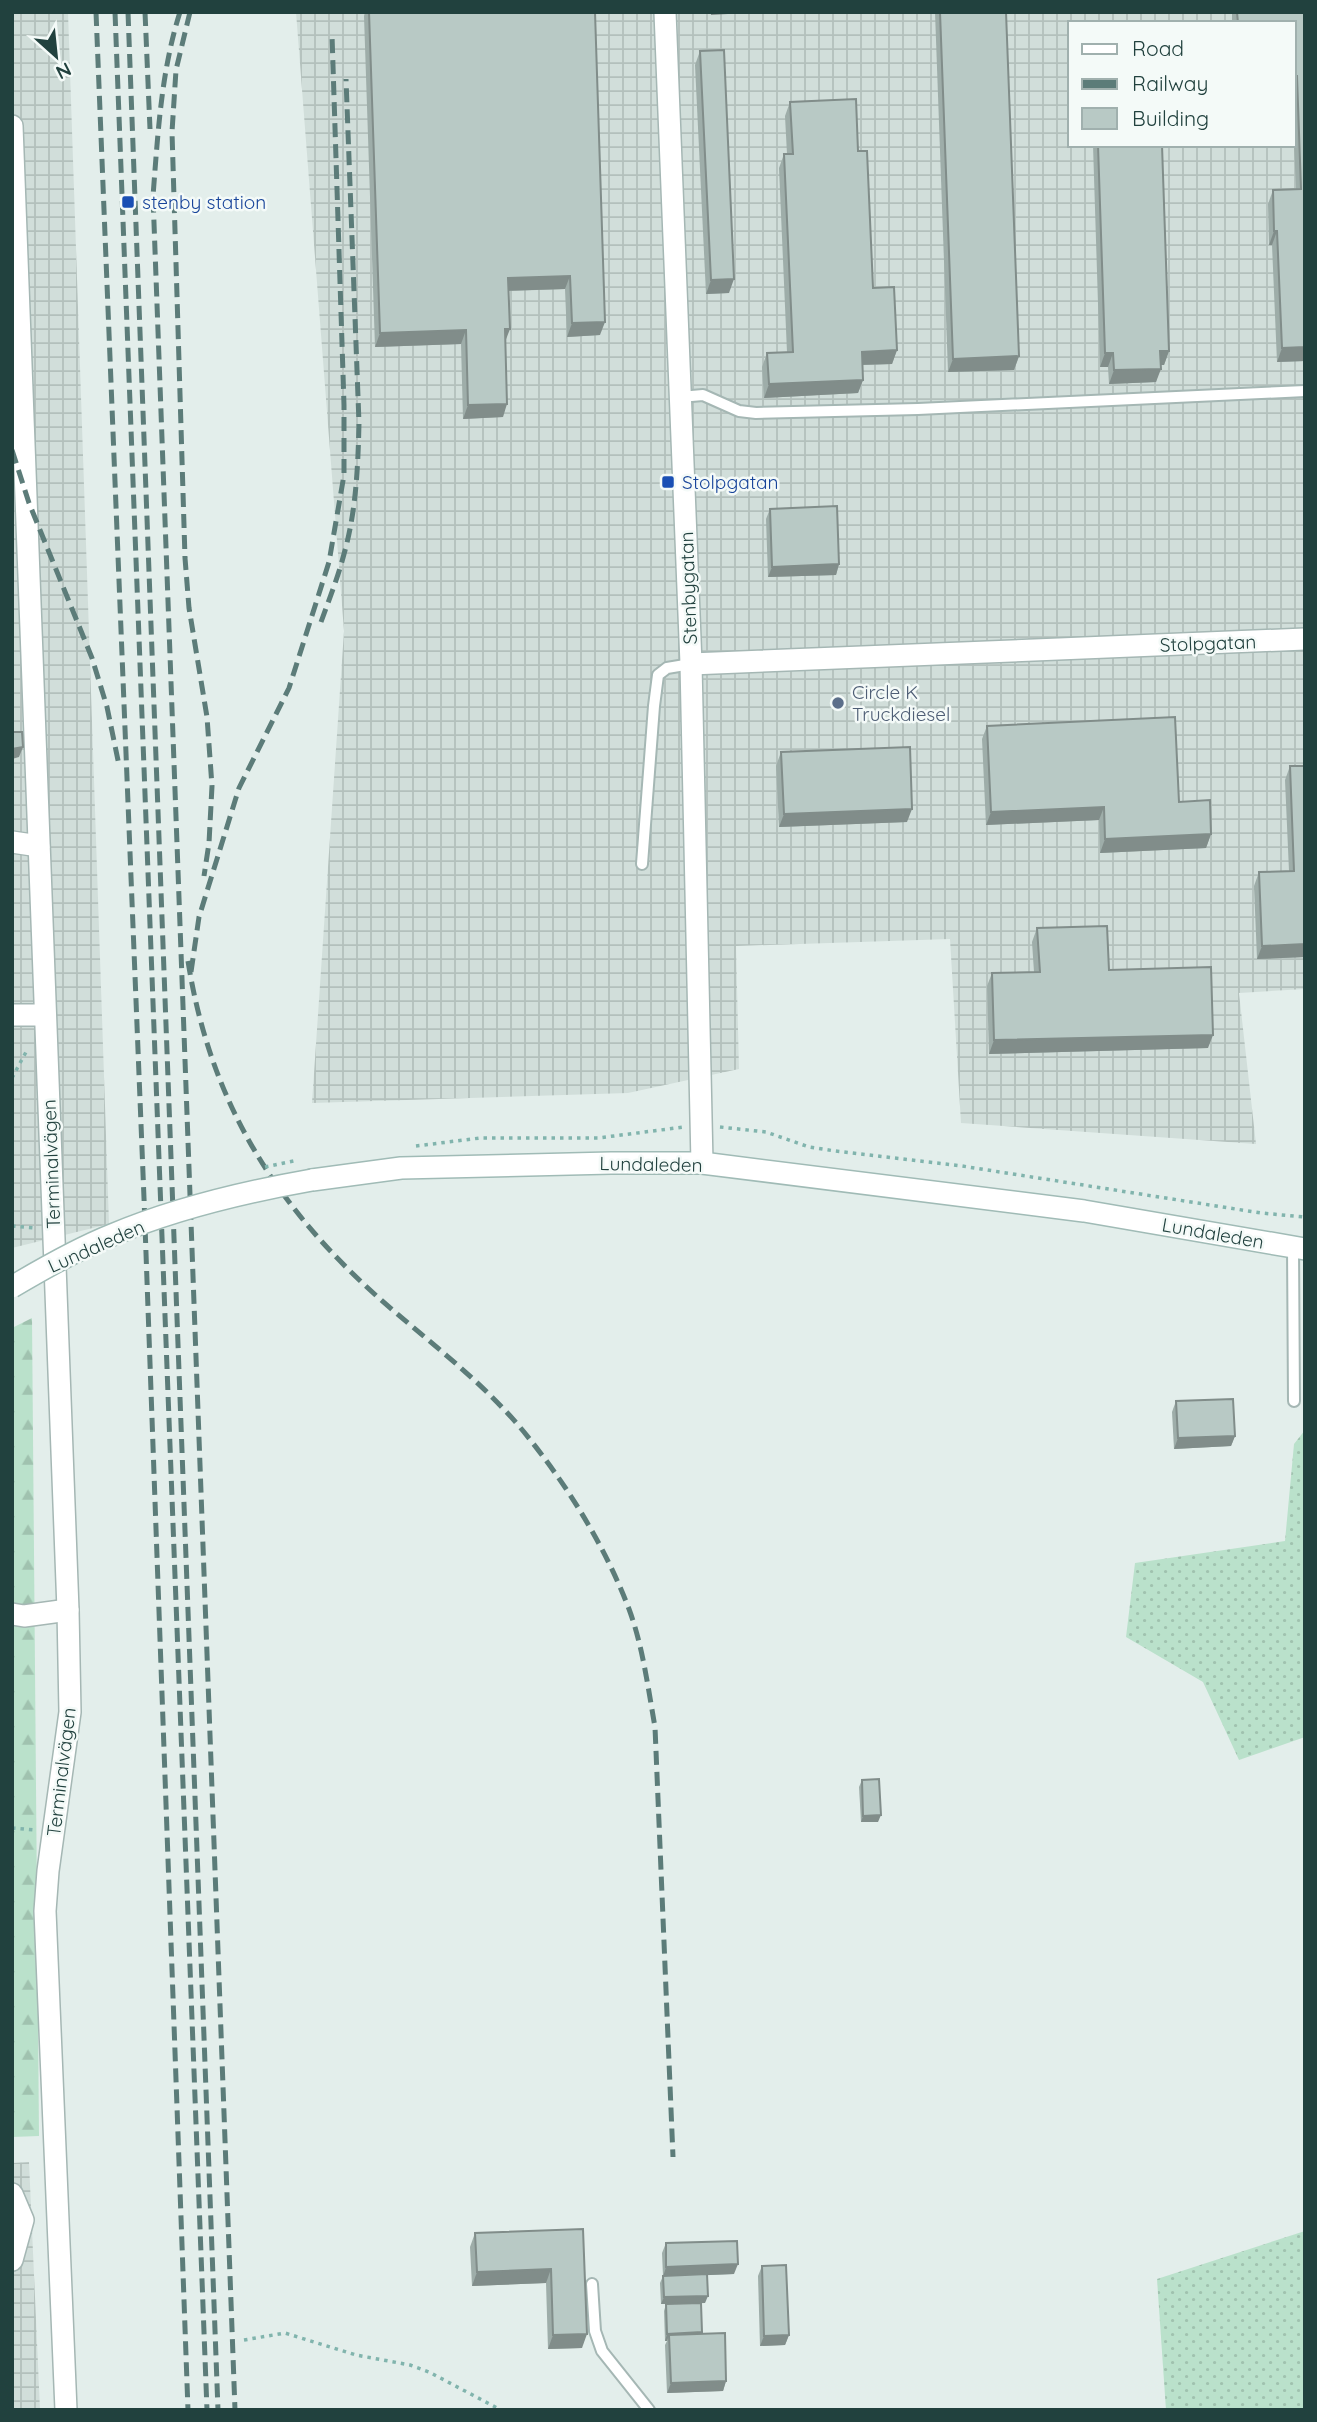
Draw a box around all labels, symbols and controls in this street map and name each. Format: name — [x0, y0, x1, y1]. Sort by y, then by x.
north arrow — [21, 21, 91, 91]
legend — [1068, 21, 1296, 147]
text: Road — [1132, 35, 1184, 61]
text: N — [52, 57, 75, 85]
text: Railway — [1132, 70, 1208, 96]
text: Building — [1132, 105, 1209, 131]
place label: stenby station — [142, 190, 266, 214]
marker: stenby station — [120, 194, 136, 210]
place label: Stolpgatan — [682, 470, 779, 494]
marker: Stolpgatan — [660, 474, 676, 490]
street label: Stenbygatan — [674, 531, 702, 645]
street label: Stolpgatan — [1159, 629, 1257, 657]
place label: Circle K Truckdiesel — [852, 680, 950, 726]
marker: Circle K Truckdiesel — [830, 695, 846, 711]
street label: Terminalvägen — [37, 1099, 65, 1229]
street label: Lundaleden — [599, 1151, 703, 1177]
street label: Lundaleden — [1160, 1212, 1266, 1254]
street label: Lundaleden — [44, 1214, 148, 1278]
street label: Terminalvägen — [41, 1706, 81, 1838]

